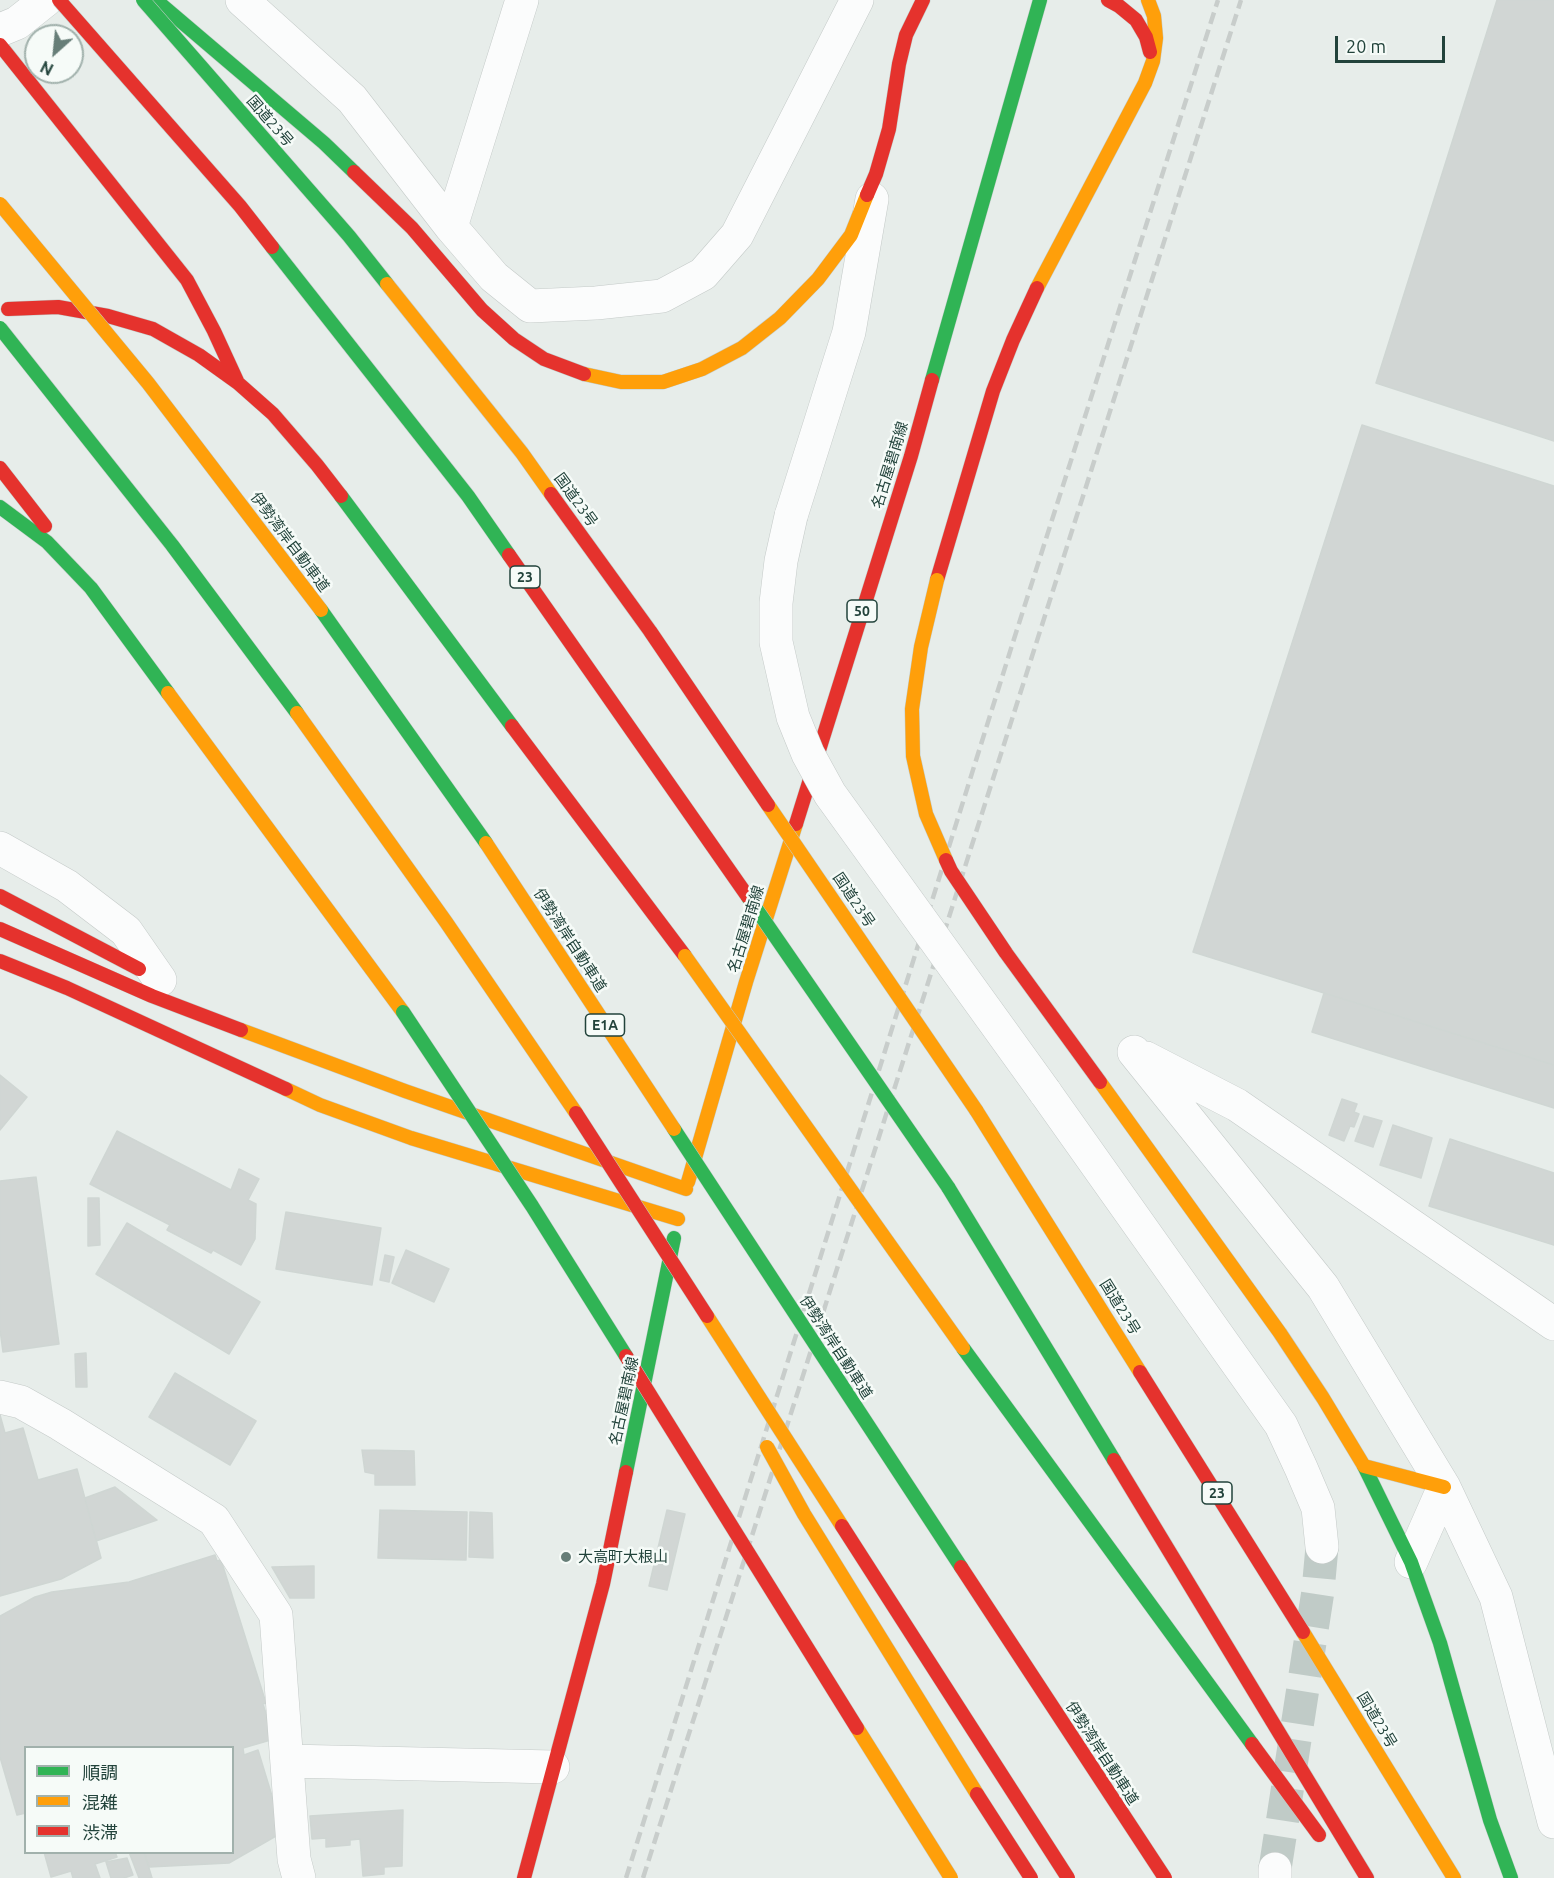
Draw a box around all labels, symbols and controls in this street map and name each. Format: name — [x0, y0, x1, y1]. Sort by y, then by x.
north arrow — [24, 24, 84, 84]
scale bar — [1338, 24, 1448, 62]
text: 20 m — [1346, 36, 1386, 56]
text: N — [37, 58, 56, 79]
street label: 国道23号 — [243, 92, 297, 150]
street label: 名古屋碧南線 — [868, 419, 912, 511]
street label: 国道23号 — [551, 470, 601, 530]
street label: 伊勢湾岸自動車道 — [247, 489, 333, 595]
road number: 23 — [510, 566, 540, 588]
road number: 50 — [847, 600, 877, 622]
street label: 国道23号 — [829, 869, 879, 931]
street label: 名古屋碧南線 — [724, 883, 768, 975]
street label: 伊勢湾岸自動車道 — [530, 885, 610, 995]
road number: E1A — [586, 1014, 624, 1036]
street label: 国道23号 — [1096, 1276, 1144, 1338]
street label: 伊勢湾岸自動車道 — [796, 1292, 876, 1402]
street label: 名古屋碧南線 — [606, 1355, 642, 1447]
road number: 23 — [1202, 1482, 1232, 1504]
place label: 大高町大根山 — [578, 1548, 668, 1566]
marker: 大高町大根山 — [559, 1550, 573, 1564]
street label: 国道23号 — [1353, 1689, 1401, 1751]
street label: 伊勢湾岸自動車道 — [1062, 1698, 1142, 1808]
legend — [24, 1746, 234, 1854]
text: 順調 — [82, 1762, 118, 1782]
text: 混雑 — [82, 1792, 118, 1812]
text: 渋滞 — [82, 1822, 118, 1842]

